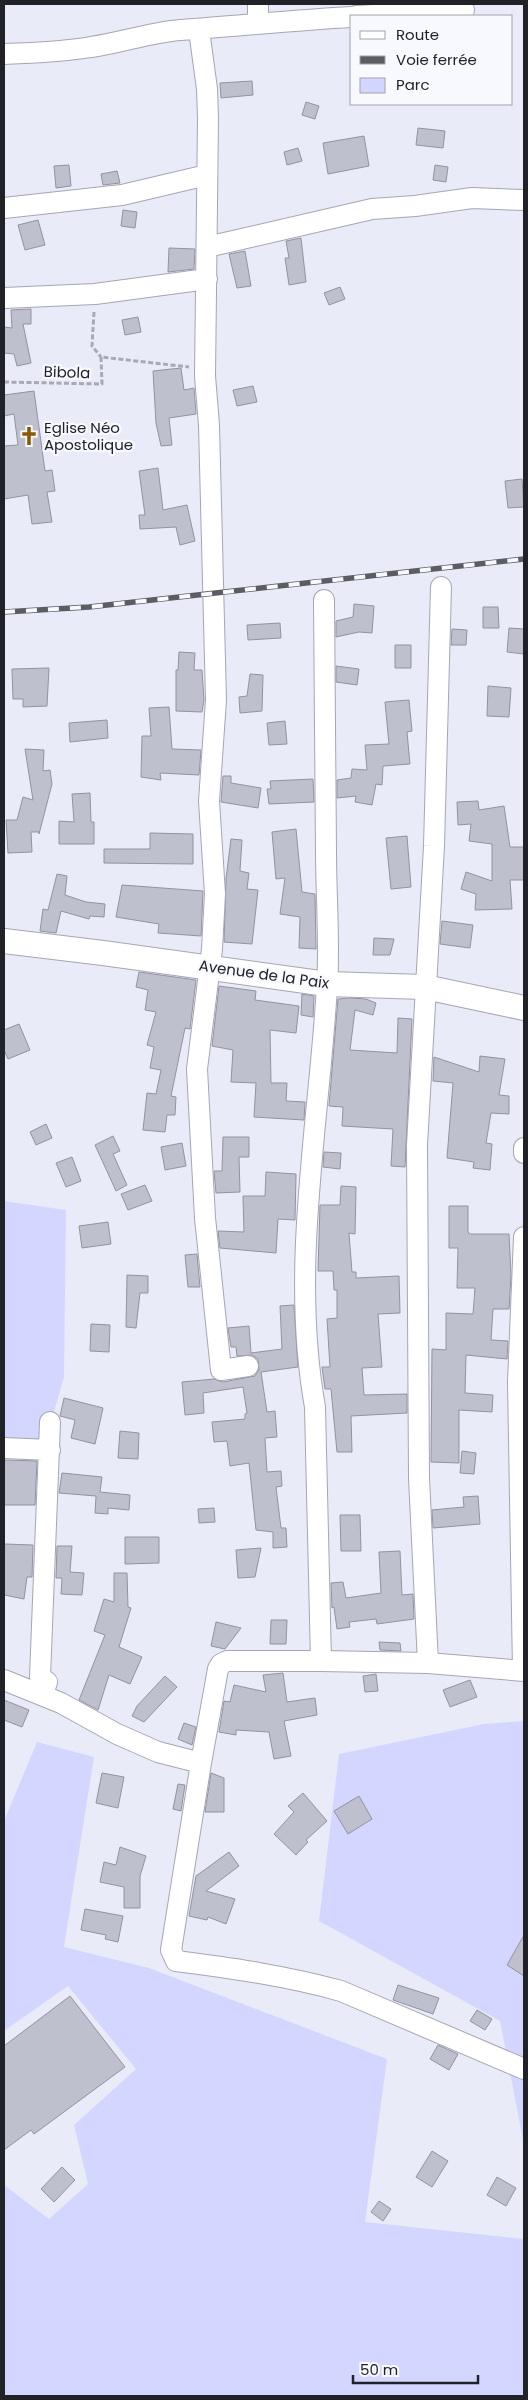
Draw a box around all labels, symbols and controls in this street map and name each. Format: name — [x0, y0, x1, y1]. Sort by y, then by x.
legend — [350, 15, 513, 105]
text: Route — [396, 24, 439, 45]
text: Voie ferrée — [396, 49, 477, 70]
text: Parc — [396, 74, 430, 95]
street label: Bibola — [43, 361, 91, 383]
place label: Eglise Néo Apostolique — [44, 417, 133, 455]
church icon: Eglise Néo Apostolique — [18, 425, 40, 447]
street label: Avenue de la Paix — [198, 954, 330, 994]
scale bar — [353, 2352, 478, 2384]
text: 50 m — [360, 2359, 398, 2380]

